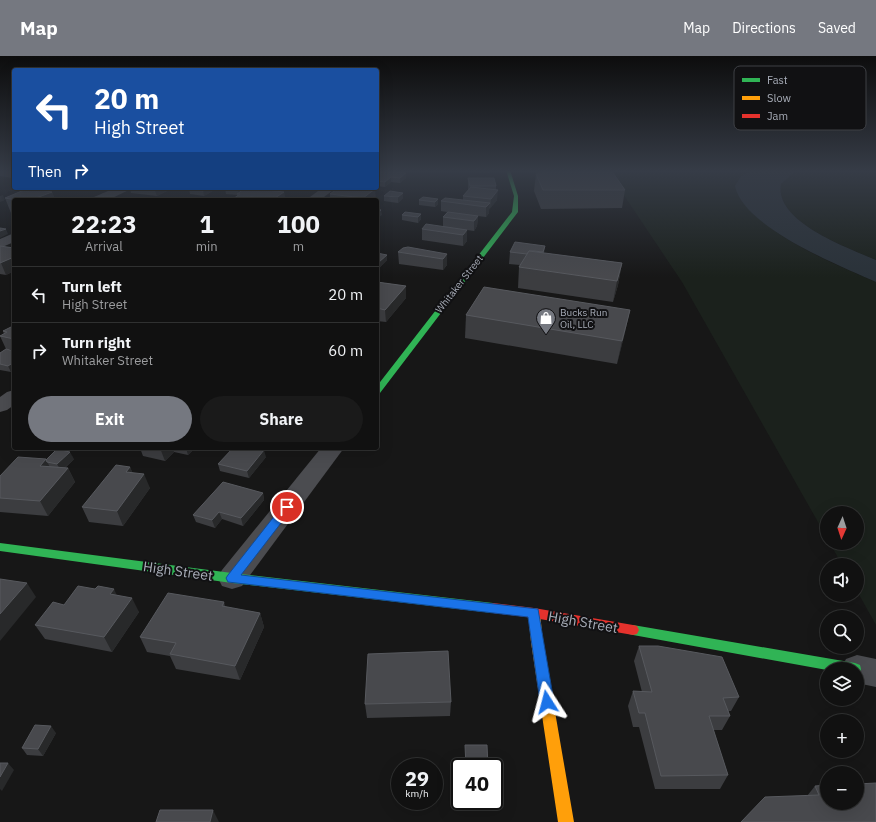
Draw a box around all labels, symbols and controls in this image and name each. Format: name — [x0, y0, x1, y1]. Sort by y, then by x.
text: Map — [20, 16, 58, 40]
text: Map — [683, 19, 710, 37]
text: Directions — [732, 19, 796, 37]
text: Saved — [818, 19, 856, 37]
legend — [734, 66, 866, 130]
text: Fast — [767, 73, 788, 87]
text: 20 m — [94, 80, 159, 117]
icon: left — [28, 84, 80, 136]
text: Slow — [767, 91, 791, 105]
text: Jam — [767, 109, 788, 123]
text: High Street — [94, 116, 185, 139]
icon: right — [70, 160, 92, 182]
text: Then — [28, 162, 62, 181]
text: 22:23 — [71, 208, 137, 240]
text: 1 — [199, 208, 214, 240]
text: 100 — [277, 208, 320, 240]
text: Arrival — [85, 238, 123, 255]
text: min — [196, 238, 218, 255]
text: m — [293, 238, 304, 255]
street label: Whitaker Street — [432, 252, 486, 316]
text: Turn left — [62, 277, 122, 296]
icon: left — [28, 284, 50, 306]
text: 20 m — [328, 285, 363, 304]
text: High Street — [62, 296, 127, 313]
place label: Bucks Run Oil, LLC — [560, 306, 607, 331]
shop icon: Bucks Run Oil, LLC — [535, 307, 557, 335]
text: Turn right — [62, 333, 131, 352]
icon: right — [28, 340, 50, 362]
text: 60 m — [328, 341, 363, 360]
text: Whitaker Street — [62, 352, 153, 369]
button: Exit — [28, 396, 192, 442]
button: Share — [200, 396, 363, 442]
pin — [270, 490, 304, 524]
icon: arrive — [276, 496, 298, 518]
north arrow — [820, 506, 864, 550]
map controls — [820, 506, 864, 810]
street label: High Street — [142, 557, 214, 585]
button: sound — [820, 558, 864, 602]
street label: High Street — [547, 607, 619, 637]
button: search — [820, 610, 864, 654]
button: layers — [820, 662, 864, 706]
position arrow — [526, 681, 568, 723]
button: + — [820, 714, 864, 758]
speed limit sign: 40 — [451, 758, 503, 810]
text: 29 — [405, 765, 429, 792]
button: − — [820, 766, 864, 810]
text: km/h — [405, 787, 429, 800]

